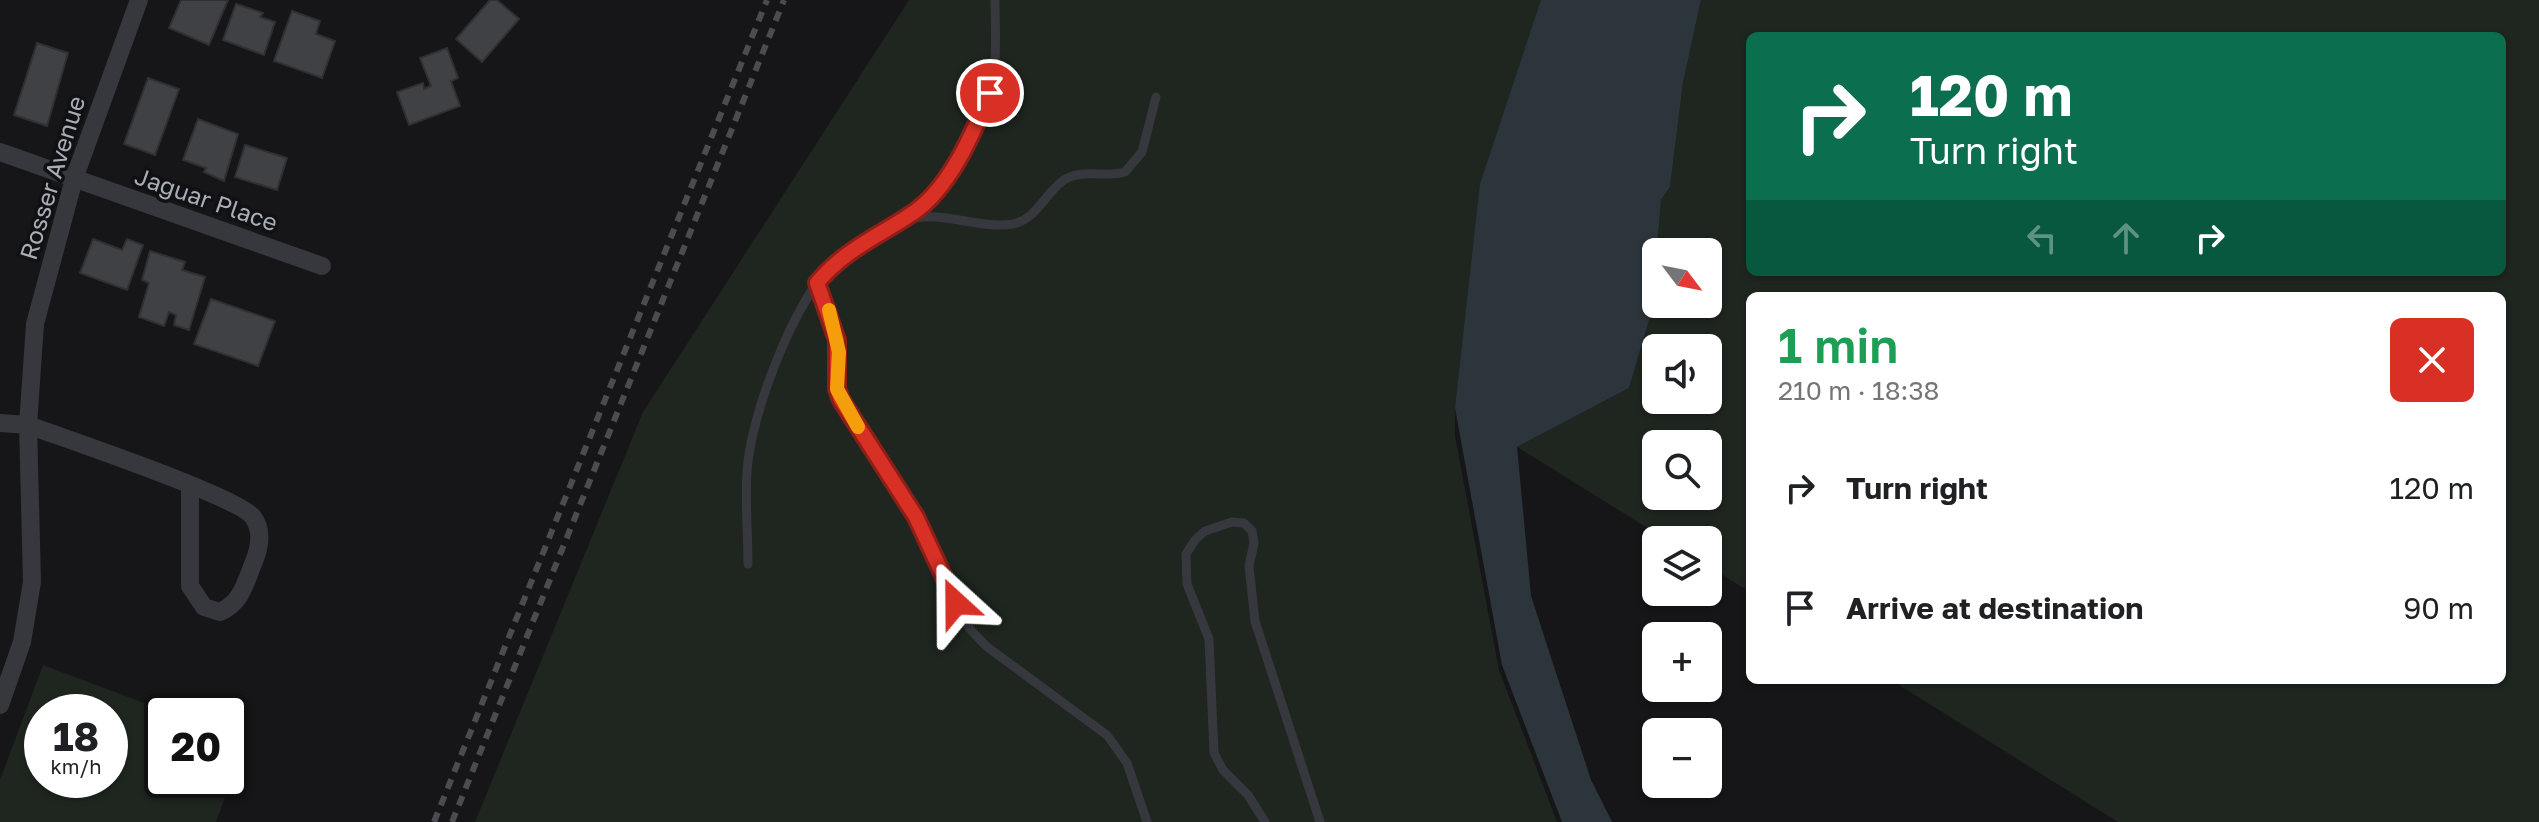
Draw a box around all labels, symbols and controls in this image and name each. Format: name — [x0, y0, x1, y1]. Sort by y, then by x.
pin — [956, 59, 1024, 127]
text: 120 m — [1910, 61, 2072, 128]
icon: right — [1778, 64, 1882, 168]
icon: arrive — [968, 71, 1012, 115]
street label: Rosser Avenue — [13, 92, 90, 263]
text: Turn right — [1910, 129, 2078, 172]
street label: Jaguar Place — [131, 161, 282, 237]
icon: left — [2020, 216, 2064, 260]
icon: ahead — [2104, 216, 2148, 260]
icon: right — [2188, 216, 2232, 260]
north arrow — [1642, 238, 1722, 318]
map controls — [1642, 238, 1722, 798]
text: 1 min — [1778, 316, 1898, 374]
button: close — [2390, 318, 2474, 402]
button: sound — [1642, 334, 1722, 414]
text: 210 m · 18:38 — [1778, 375, 1939, 406]
button: search — [1642, 430, 1722, 510]
icon: right — [1778, 466, 1822, 510]
text: Turn right — [1846, 470, 1988, 506]
text: 120 m — [2389, 470, 2474, 506]
button: layers — [1642, 526, 1722, 606]
position arrow — [914, 561, 998, 645]
icon: arrive — [1778, 586, 1822, 630]
text: Arrive at destination — [1846, 590, 2143, 626]
text: 90 m — [2403, 590, 2474, 626]
button: + — [1642, 622, 1722, 702]
speed limit sign: 20 — [144, 694, 248, 798]
text: 18 — [53, 712, 99, 760]
button: − — [1642, 718, 1722, 798]
text: km/h — [51, 754, 101, 778]

